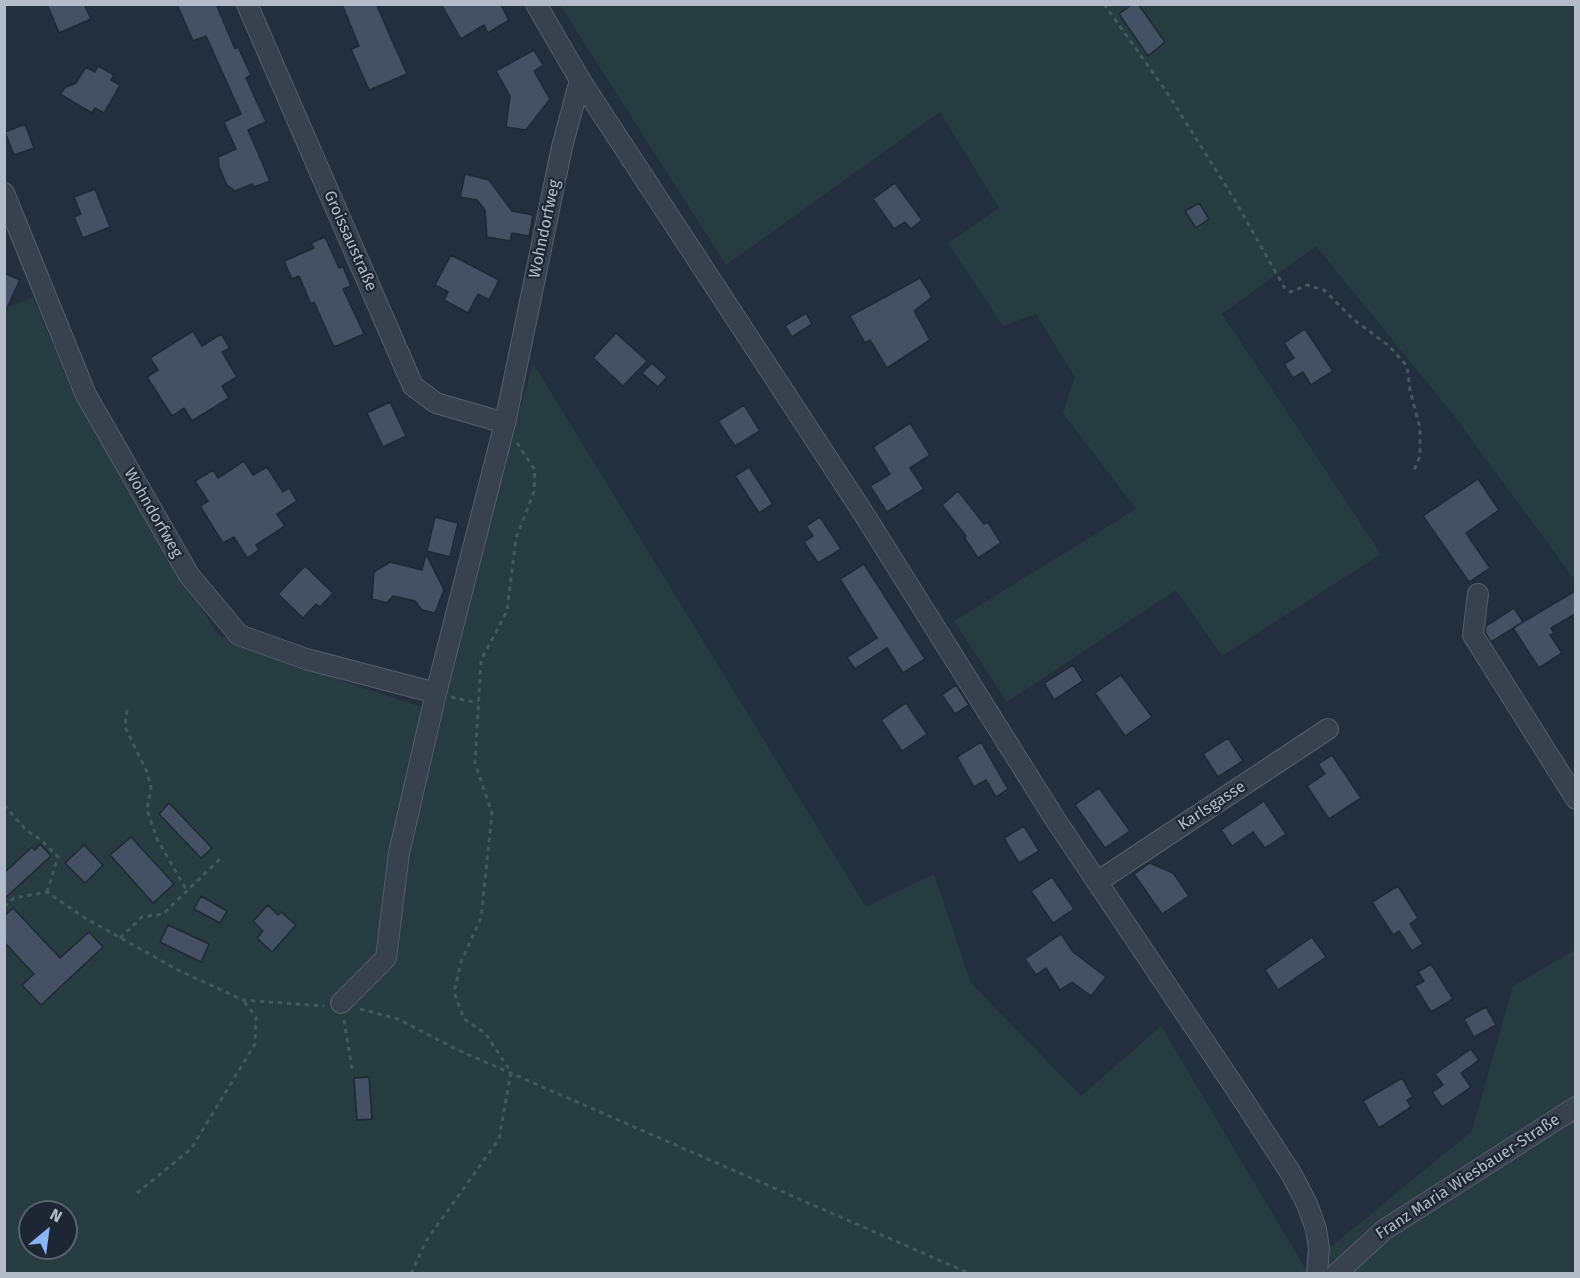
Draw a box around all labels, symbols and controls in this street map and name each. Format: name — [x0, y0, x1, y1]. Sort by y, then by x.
street label: Wohndorfweg — [525, 178, 565, 280]
street label: Groissaustraße — [319, 188, 381, 294]
street label: Wohndorfweg — [120, 465, 186, 561]
street label: Karlsgasse — [1175, 777, 1249, 835]
street label: Franz Maria Wiesbauer-Straße — [1372, 1110, 1564, 1244]
north arrow — [18, 1200, 78, 1260]
text: N — [47, 1205, 65, 1226]

